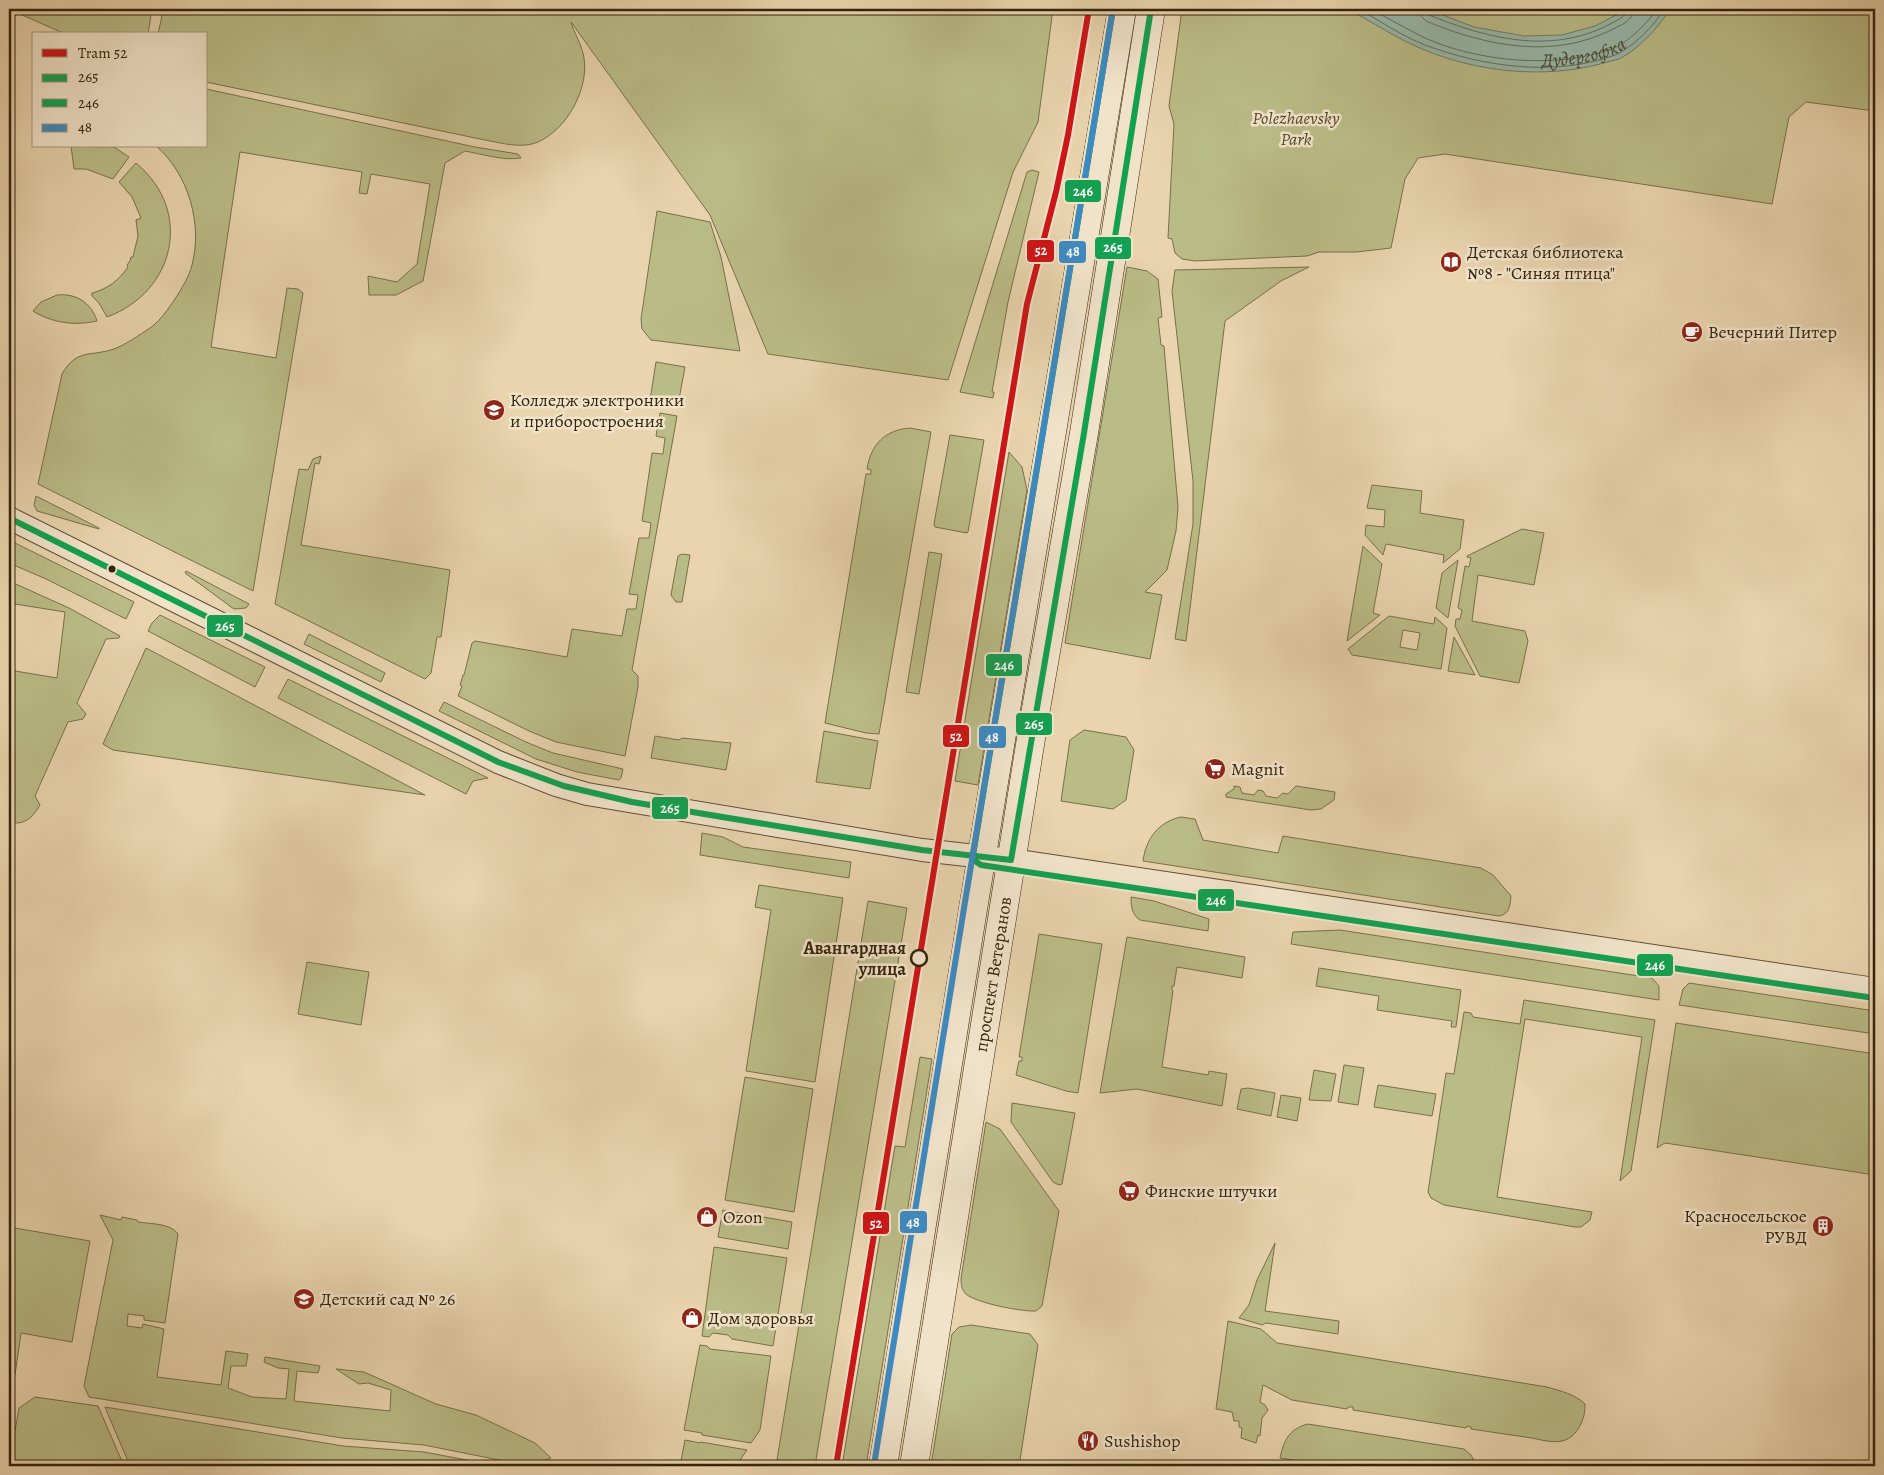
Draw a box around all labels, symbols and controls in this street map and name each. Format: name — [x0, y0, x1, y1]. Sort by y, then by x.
water label: Дудергофка — [1539, 31, 1631, 74]
legend — [32, 32, 208, 148]
text: Tram 52 — [78, 43, 127, 63]
text: 265 — [78, 67, 99, 87]
text: 246 — [78, 93, 99, 113]
park label: Polezhaevsky Park — [1252, 106, 1340, 151]
text: 48 — [78, 117, 92, 137]
line badge: 246 — [1064, 179, 1102, 203]
text: 246 — [1073, 182, 1093, 201]
line badge: 265 — [1094, 236, 1132, 260]
text: 265 — [1103, 238, 1123, 257]
line badge: 52 — [1026, 239, 1055, 263]
line badge: 48 — [1058, 240, 1087, 264]
place label: Детская библиотека №8 - "Синяя птица" — [1467, 240, 1624, 285]
text: 52 — [1035, 241, 1048, 260]
text: 48 — [1066, 242, 1080, 261]
library icon: Детская библиотека №8 - "Синяя птица" — [1439, 250, 1463, 274]
cafe icon: Вечерний Питер — [1680, 320, 1704, 344]
place label: Вечерний Питер — [1708, 320, 1837, 344]
place label: Колледж электроники и приборостроения — [510, 388, 684, 433]
school or university icon: Колледж электроники и приборостроения — [482, 398, 506, 422]
unlabelled marker — [107, 564, 117, 574]
line badge: 265 — [206, 614, 244, 638]
text: 265 — [215, 617, 235, 636]
line badge: 246 — [985, 653, 1023, 677]
text: 246 — [994, 656, 1014, 675]
line badge: 265 — [1015, 712, 1053, 736]
text: 265 — [1024, 715, 1044, 734]
line badge: 52 — [942, 724, 970, 748]
line badge: 48 — [978, 725, 1007, 749]
text: 52 — [950, 727, 963, 746]
text: 48 — [985, 728, 999, 747]
supermarket icon: Magnit — [1203, 757, 1227, 781]
place label: Magnit — [1231, 757, 1284, 781]
line badge: 265 — [651, 796, 689, 820]
text: 265 — [660, 799, 680, 818]
line badge: 246 — [1197, 888, 1235, 912]
text: 246 — [1206, 891, 1226, 910]
street label: проспект Ветеранов — [969, 895, 1017, 1054]
place label: Авангардная улица — [803, 936, 906, 981]
marker: Авангардная улица — [910, 949, 928, 967]
line badge: 246 — [1636, 953, 1674, 977]
text: 246 — [1645, 956, 1665, 975]
supermarket icon: Финские штучки — [1117, 1179, 1141, 1203]
place label: Финские штучки — [1145, 1179, 1278, 1203]
place label: Красносельское РУВД — [1684, 1204, 1807, 1249]
shop icon: Ozon — [695, 1205, 719, 1229]
place label: Ozon — [723, 1205, 763, 1229]
line badge: 48 — [899, 1210, 928, 1234]
line badge: 52 — [862, 1211, 890, 1235]
text: 48 — [906, 1213, 920, 1232]
text: 52 — [870, 1214, 883, 1233]
building icon: Красносельское РУВД — [1811, 1214, 1835, 1238]
school or university icon: Детский сад № 26 — [292, 1287, 316, 1311]
place label: Детский сад № 26 — [320, 1287, 455, 1311]
shop icon: Дом здоровья — [680, 1306, 704, 1330]
place label: Дом здоровья — [708, 1306, 814, 1330]
restaurant icon: Sushishop — [1076, 1429, 1100, 1453]
place label: Sushishop — [1104, 1429, 1181, 1453]

